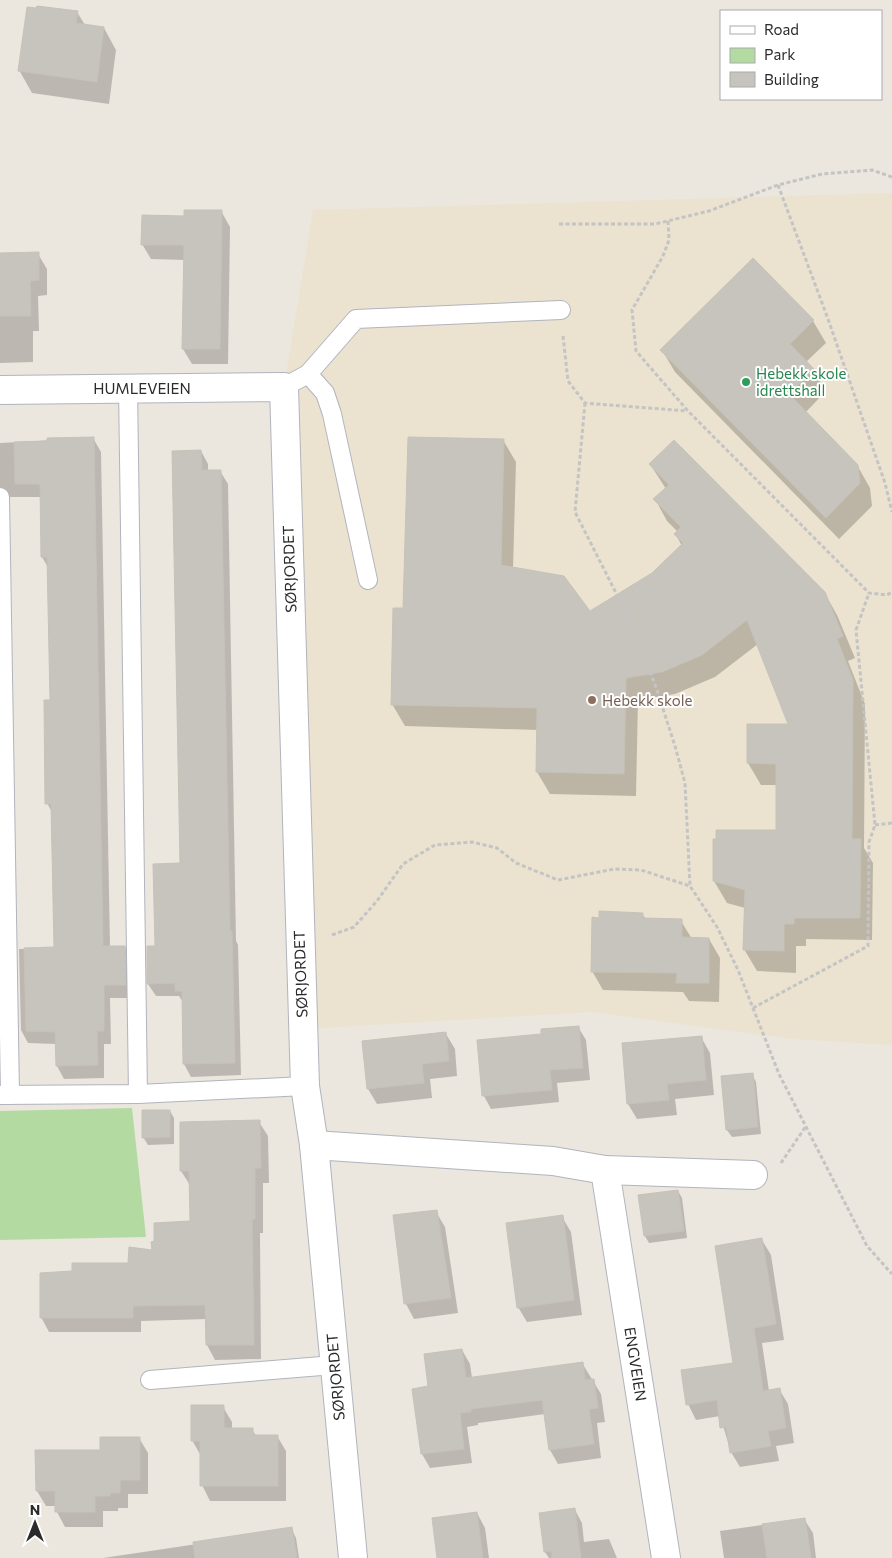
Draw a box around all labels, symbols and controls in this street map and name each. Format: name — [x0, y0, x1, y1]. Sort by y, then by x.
legend — [720, 10, 882, 100]
text: Road — [764, 20, 799, 38]
text: Park — [764, 45, 795, 63]
text: Building — [764, 70, 819, 88]
place label: Hebekk skole idrettshall — [756, 364, 846, 399]
marker: Hebekk skole idrettshall — [740, 376, 752, 388]
street label: HUMLEVEIEN — [93, 379, 191, 397]
street label: SØRJORDET — [278, 525, 300, 613]
place label: Hebekk skole — [602, 691, 692, 709]
marker: Hebekk skole — [586, 694, 598, 706]
street label: SØRJORDET — [289, 930, 311, 1018]
street label: ENGVEIEN — [621, 1326, 651, 1402]
street label: SØRJORDET — [322, 1332, 348, 1421]
north arrow — [10, 1498, 60, 1548]
text: N — [30, 1501, 40, 1518]

